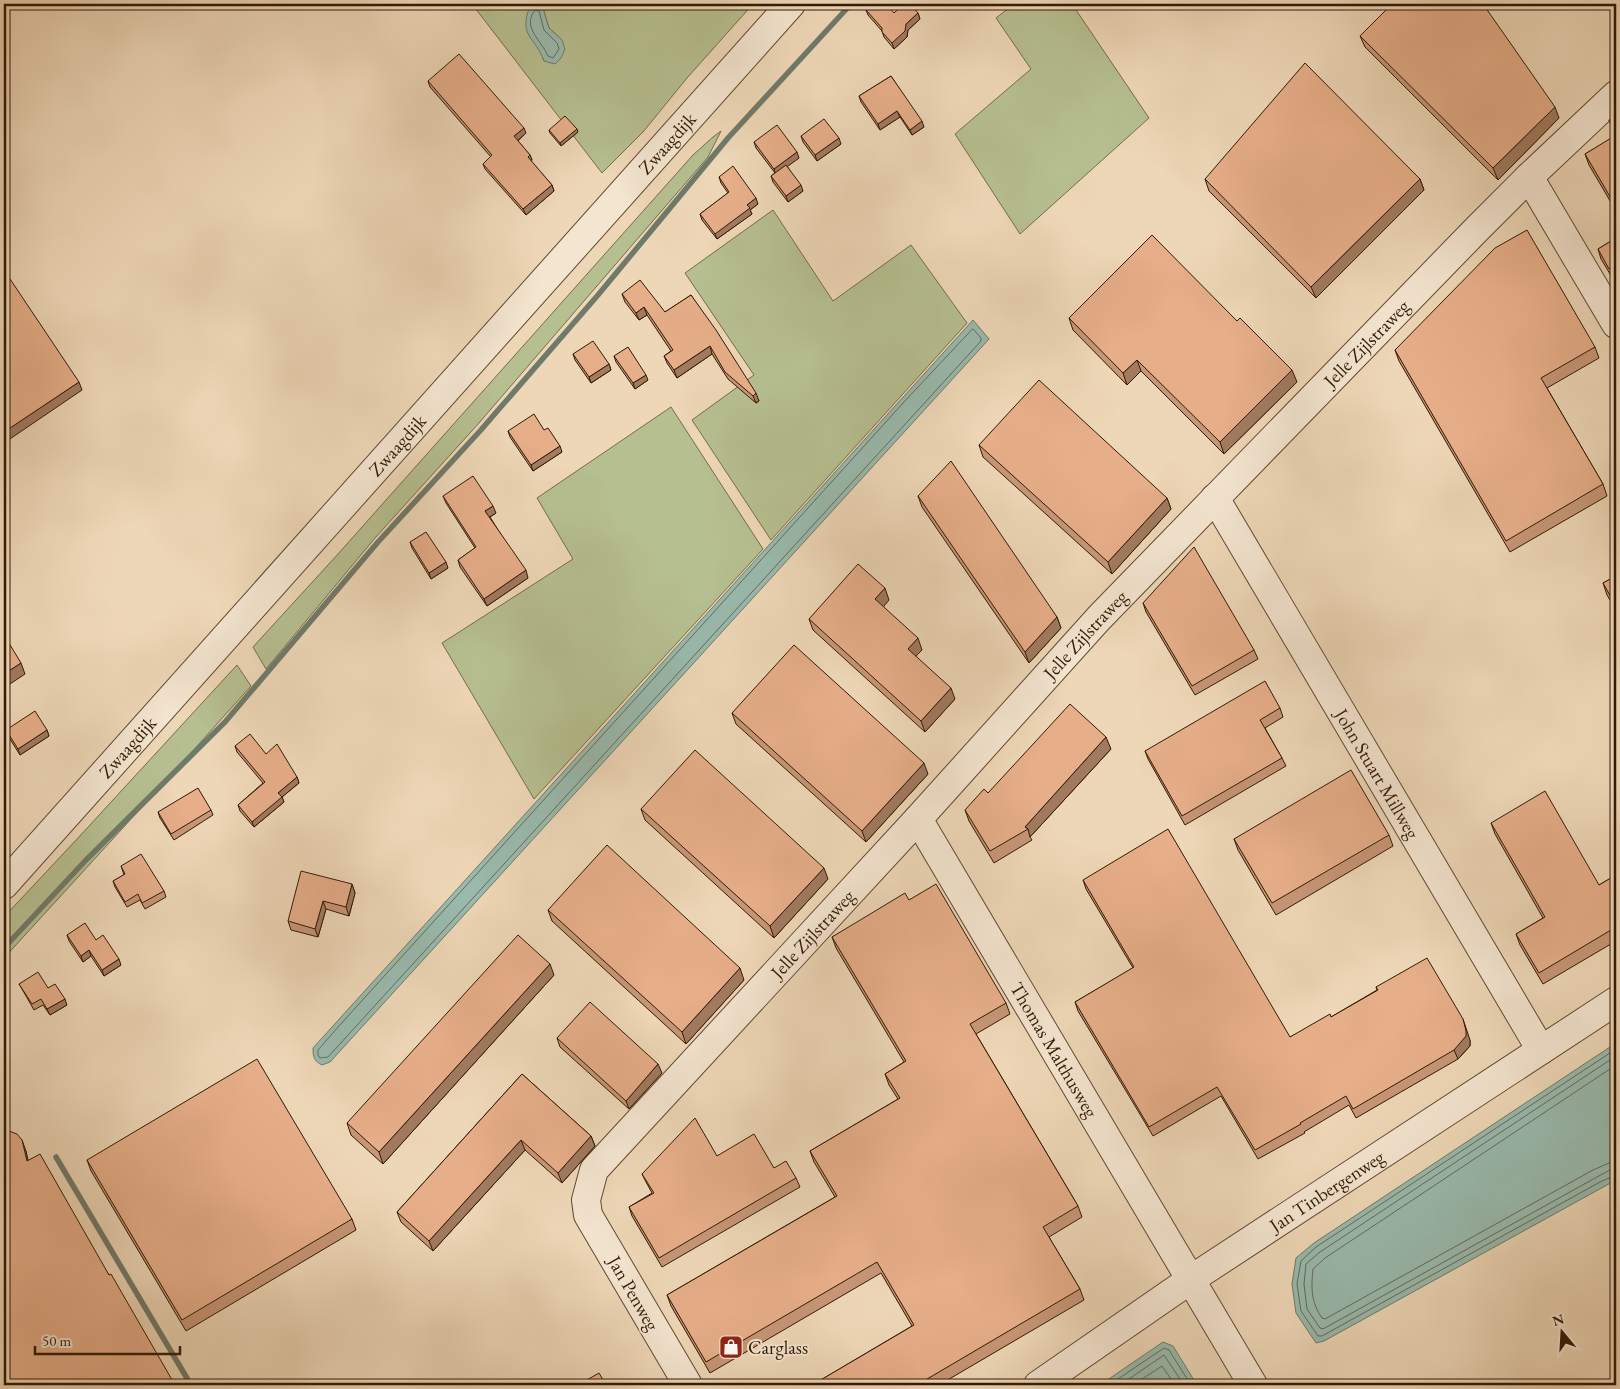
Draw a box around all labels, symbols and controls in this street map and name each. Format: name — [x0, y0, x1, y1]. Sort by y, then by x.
street label: Zwaagdijk — [633, 106, 702, 180]
street label: Jelle Zijlstraweg — [1317, 294, 1415, 394]
street label: Zwaagdijk — [363, 408, 433, 482]
street label: Jelle Zijlstraweg — [1036, 584, 1133, 686]
street label: John Stuart Millweg — [1328, 702, 1426, 844]
street label: Zwaagdijk — [93, 710, 163, 784]
street label: Jelle Zijlstraweg — [764, 883, 861, 986]
street label: Thomas Malthusweg — [1004, 978, 1104, 1123]
street label: Jan Tinbergenweg — [1263, 1144, 1390, 1239]
street label: Jan Penweg — [601, 1250, 665, 1336]
north arrow — [1538, 1306, 1588, 1356]
text: N — [1550, 1309, 1567, 1330]
scale bar — [35, 1324, 180, 1356]
text: 50 m — [42, 1331, 71, 1350]
shop icon: Carglass — [718, 1334, 744, 1360]
place label: Carglass — [748, 1335, 808, 1360]

